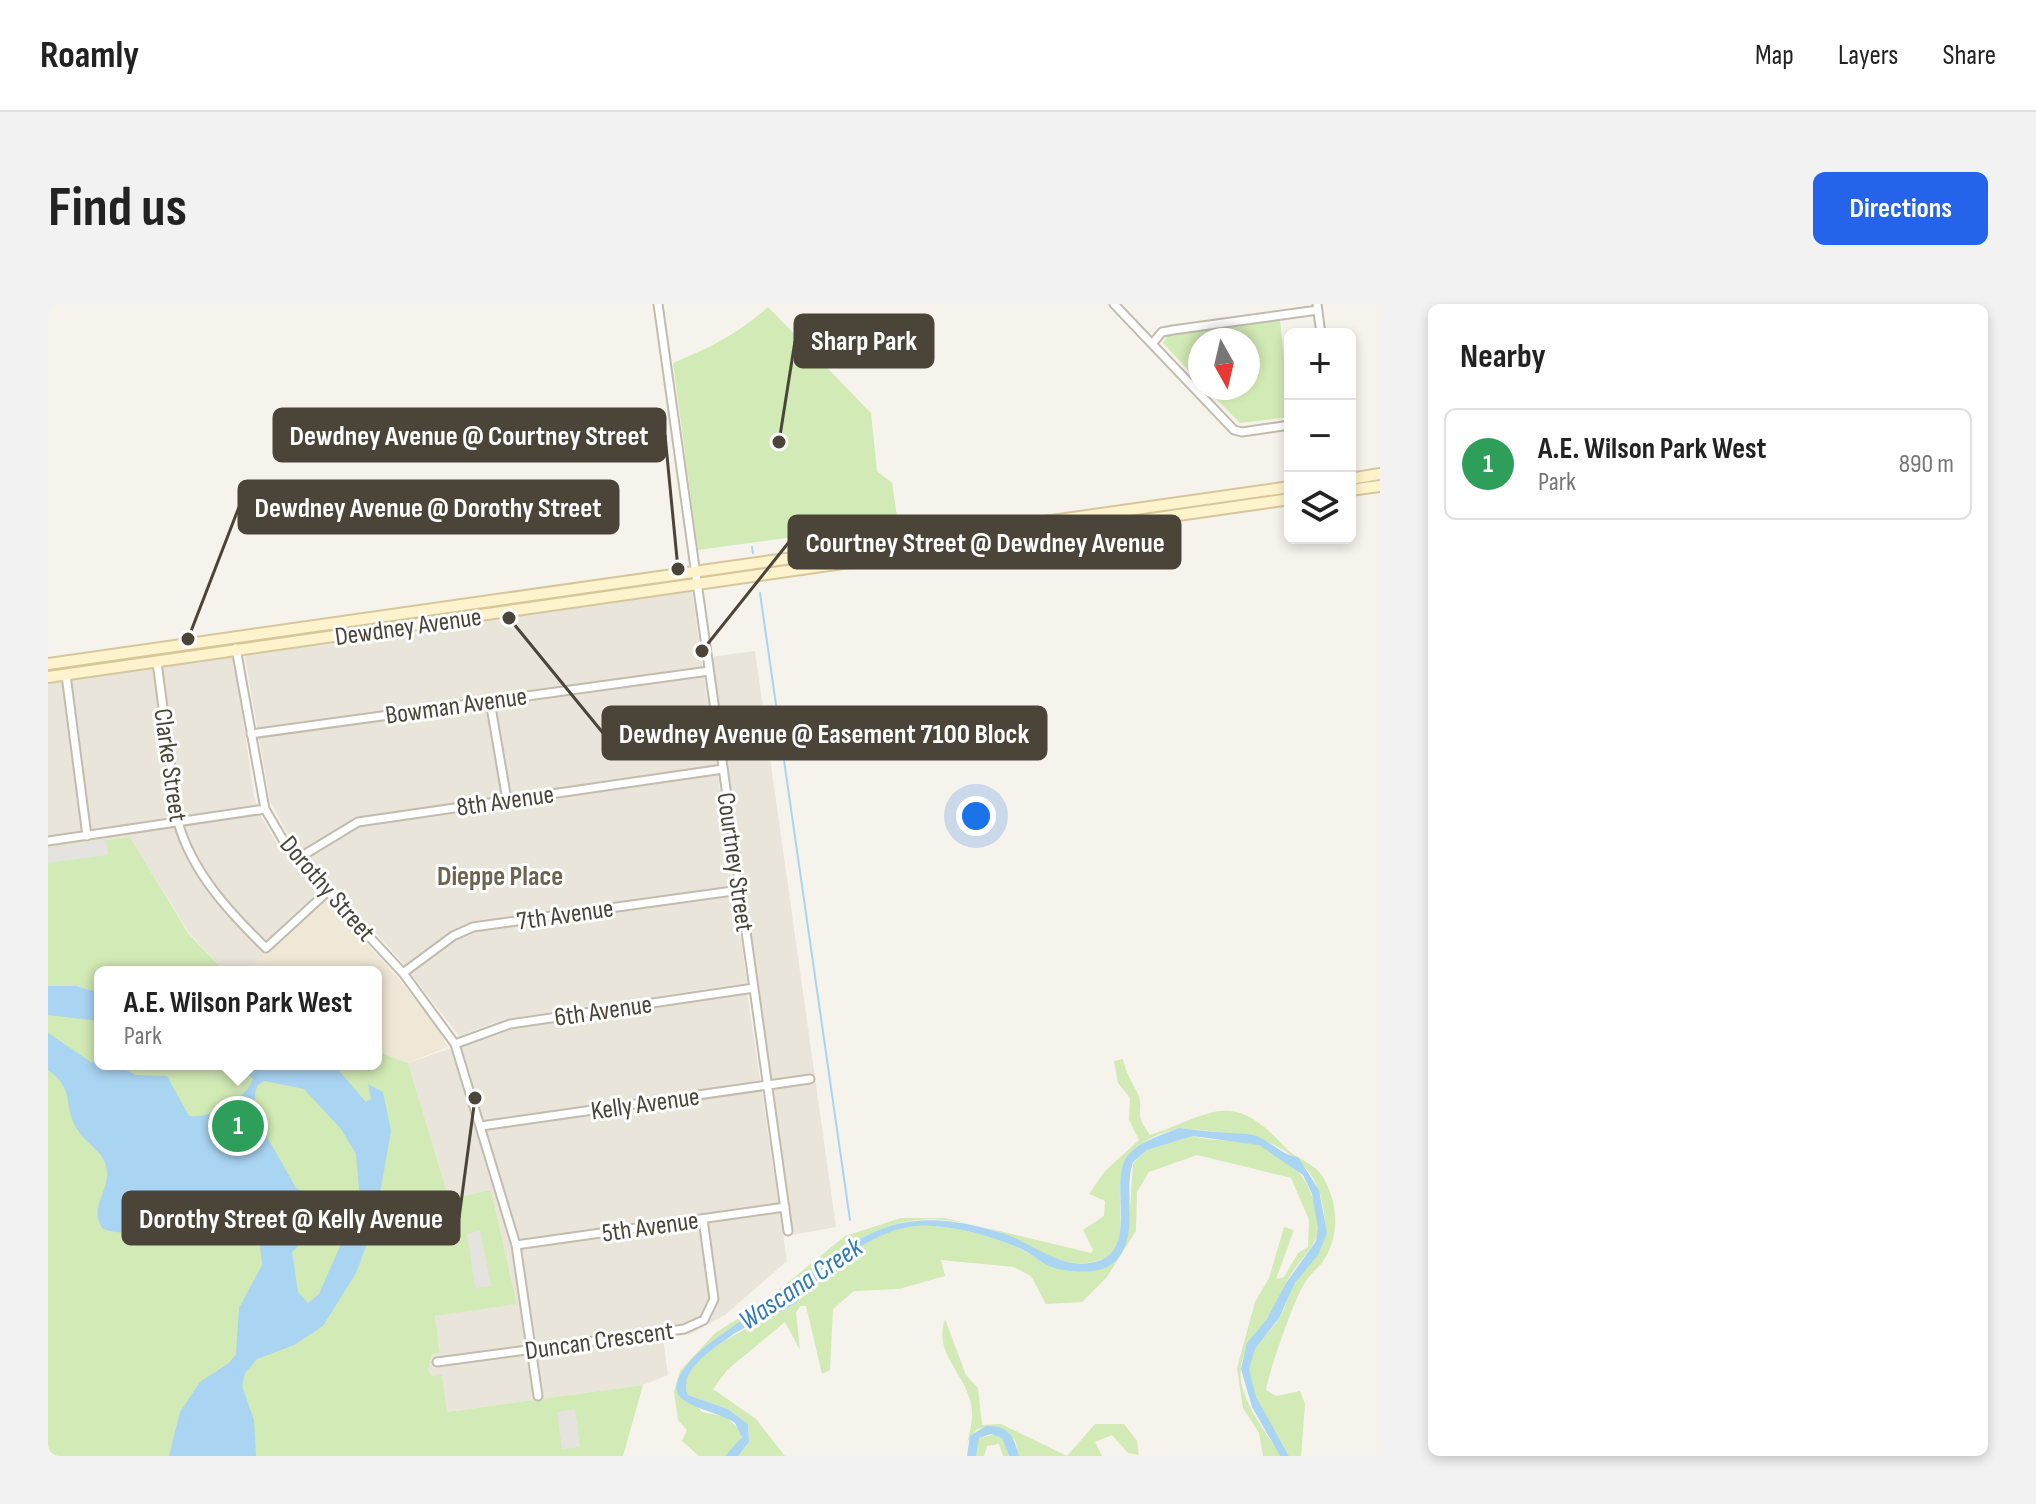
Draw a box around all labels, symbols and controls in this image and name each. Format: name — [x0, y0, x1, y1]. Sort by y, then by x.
text: Roamly — [40, 33, 139, 78]
text: Map — [1755, 39, 1794, 72]
text: Layers — [1838, 39, 1898, 72]
text: Share — [1942, 39, 1996, 72]
button: Directions — [1813, 172, 1988, 245]
text: Find us — [48, 175, 187, 242]
callout: Sharp Park — [795, 315, 933, 367]
text: Sharp Park — [811, 325, 917, 358]
north arrow — [1188, 328, 1260, 400]
map controls — [1284, 328, 1356, 544]
button: + — [1284, 328, 1356, 400]
text: Nearby — [1460, 336, 1546, 377]
button: − — [1284, 400, 1356, 472]
callout: Dewdney Avenue @ Courtney Street — [274, 409, 665, 461]
text: Dewdney Avenue @ Courtney Street — [289, 420, 649, 453]
text: A.E. Wilson Park West — [1538, 431, 1766, 467]
text: 1 — [1483, 449, 1493, 480]
text: 890 m — [1899, 449, 1954, 480]
text: Park — [1538, 467, 1576, 498]
button: layers — [1284, 472, 1356, 544]
callout: Dewdney Avenue @ Dorothy Street — [239, 481, 618, 533]
text: Dewdney Avenue @ Dorothy Street — [255, 492, 601, 525]
callout: Courtney Street @ Dewdney Avenue — [789, 516, 1180, 568]
text: Courtney Street @ Dewdney Avenue — [805, 527, 1165, 560]
street label: Dewdney Avenue — [333, 602, 483, 653]
street label: Bowman Avenue — [384, 681, 529, 732]
street label: Clarke Street — [146, 707, 193, 824]
callout: Dewdney Avenue @ Easement 7100 Block — [603, 707, 1046, 759]
text: Dewdney Avenue @ Easement 7100 Block — [619, 718, 1029, 751]
street label: 8th Avenue — [454, 779, 556, 824]
street label: Courtney Street — [709, 791, 760, 934]
your location — [956, 796, 996, 836]
street label: Dorothy Street — [273, 830, 381, 948]
district label: Dieppe Place — [437, 860, 563, 893]
street label: 7th Avenue — [515, 893, 616, 938]
popup — [94, 966, 382, 1070]
text: A.E. Wilson Park West — [124, 985, 352, 1021]
street label: 6th Avenue — [552, 989, 654, 1034]
text: Park — [124, 1021, 162, 1052]
street label: Kelly Avenue — [589, 1082, 701, 1127]
pin: 1 — [212, 1096, 264, 1156]
callout: Dorothy Street @ Kelly Avenue — [123, 1192, 459, 1244]
text: Dorothy Street @ Kelly Avenue — [139, 1203, 443, 1236]
street label: 5th Avenue — [600, 1205, 700, 1250]
water label: Wascana Creek — [733, 1230, 870, 1337]
street label: Duncan Crescent — [523, 1316, 675, 1367]

